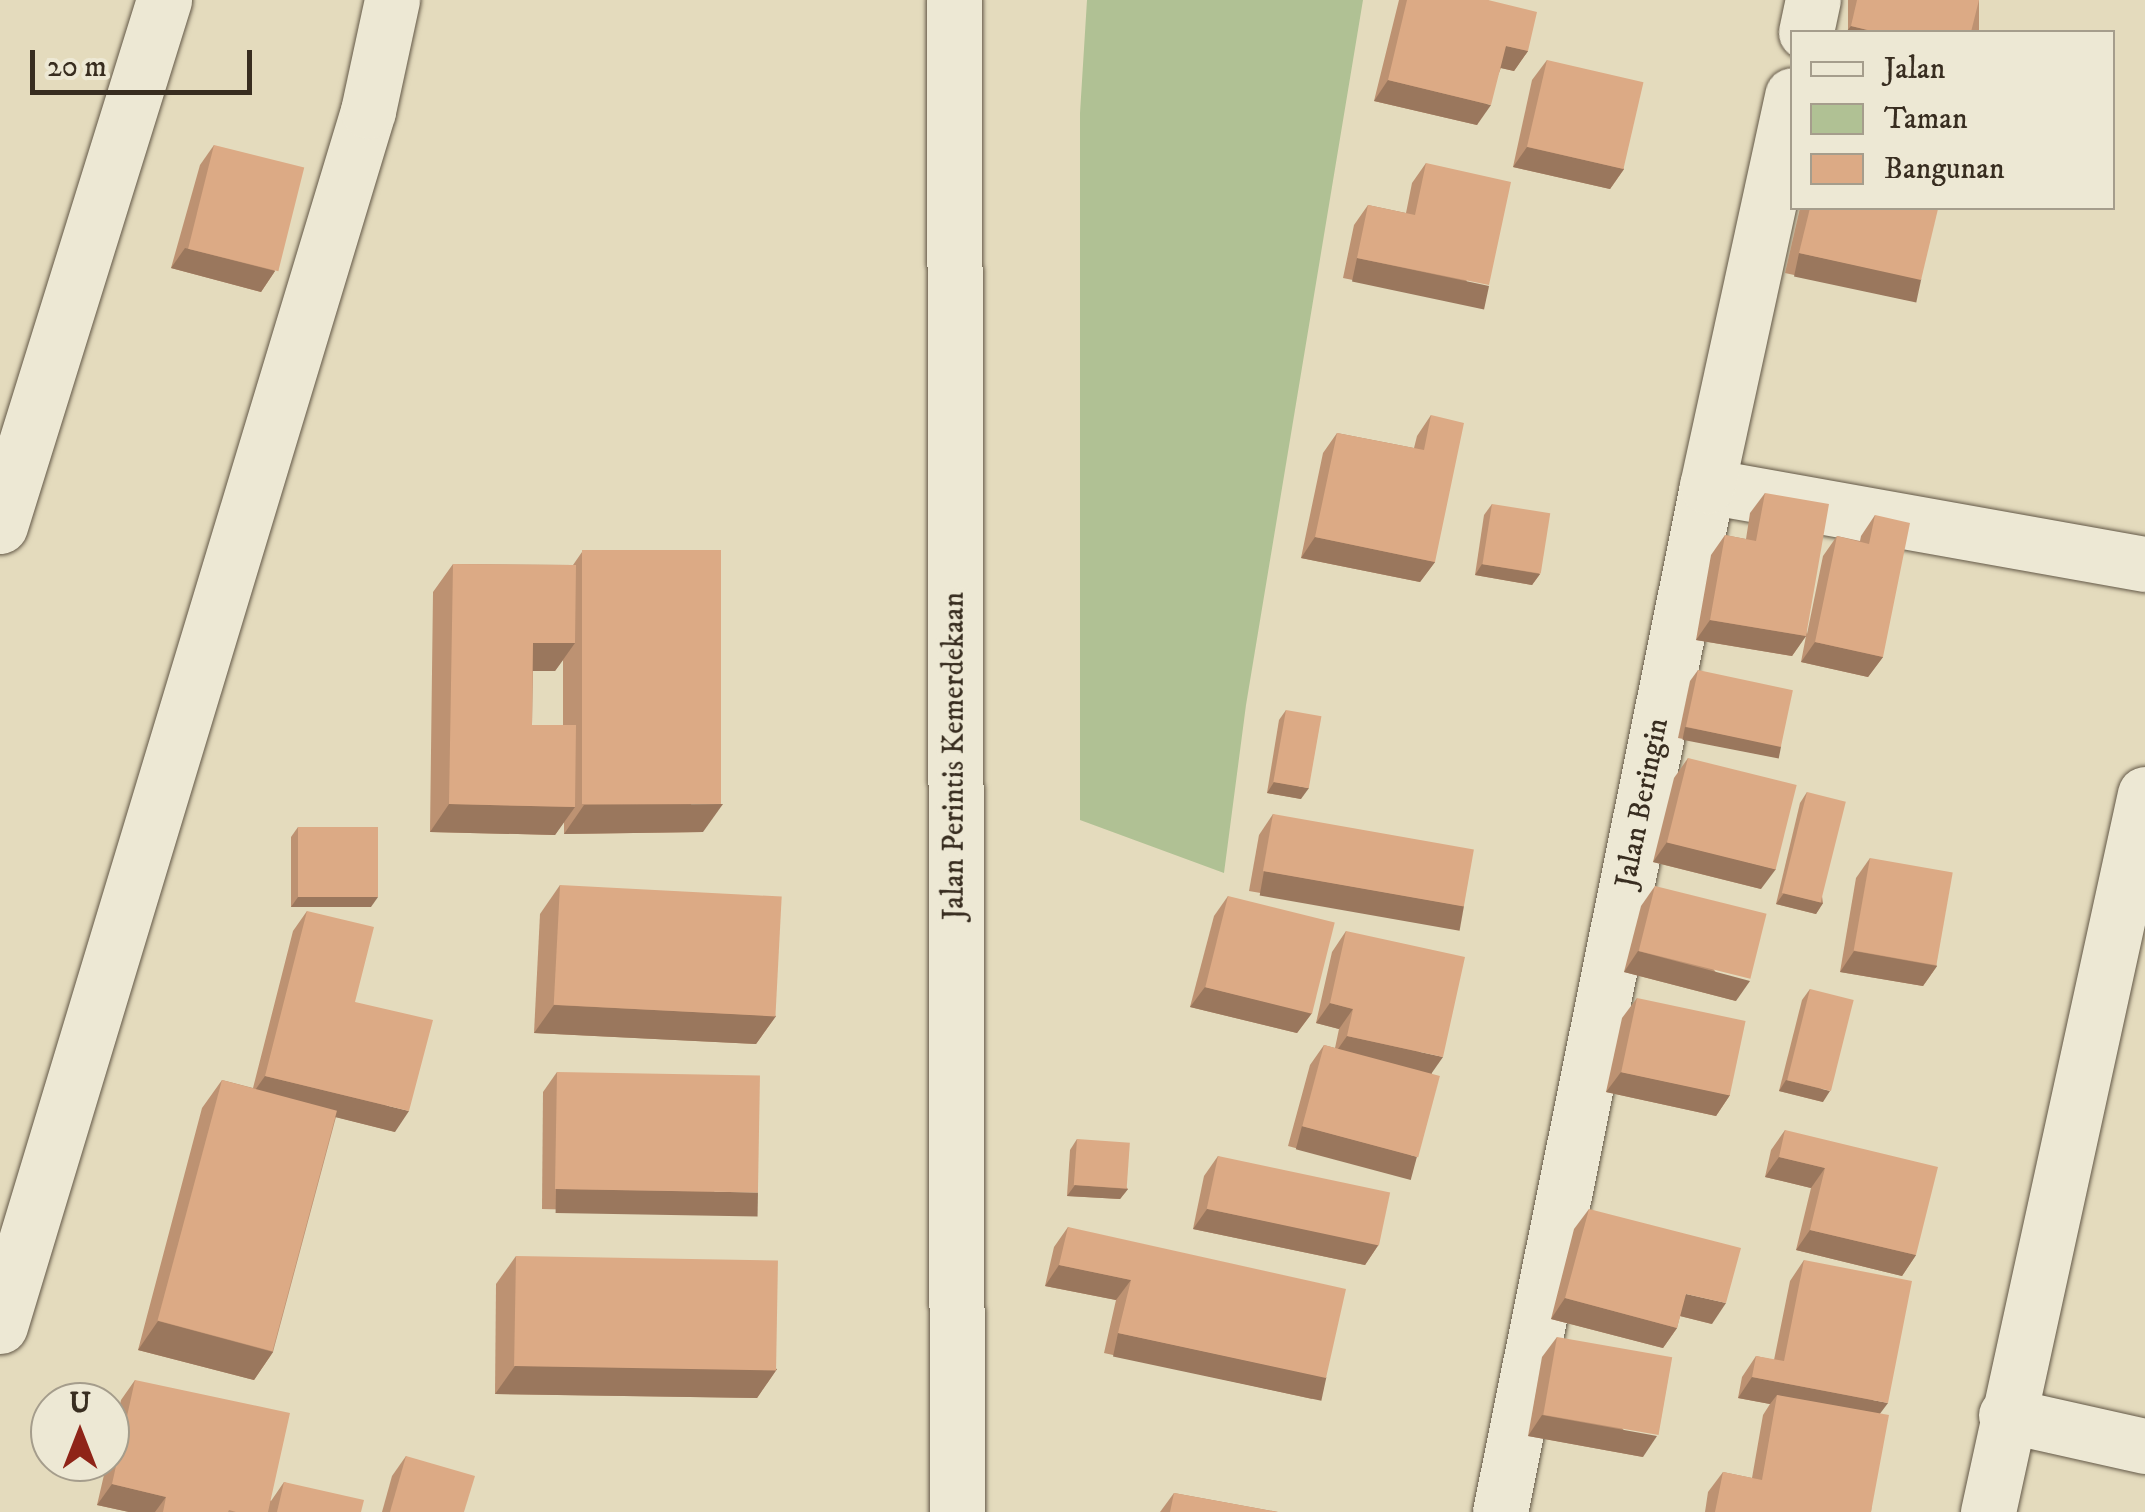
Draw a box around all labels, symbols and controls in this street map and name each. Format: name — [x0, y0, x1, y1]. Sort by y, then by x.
scale bar — [35, 30, 258, 92]
legend — [1790, 30, 2115, 210]
text: 20 m — [47, 49, 107, 86]
text: Jalan — [1884, 51, 1946, 88]
text: Taman — [1884, 101, 1968, 138]
text: Bangunan — [1884, 151, 2005, 188]
street label: Jalan Perintis Kemerdekaan — [937, 592, 973, 920]
street label: Jalan Beringin — [1609, 715, 1677, 891]
north arrow — [30, 1382, 130, 1482]
text: U — [69, 1386, 91, 1421]

